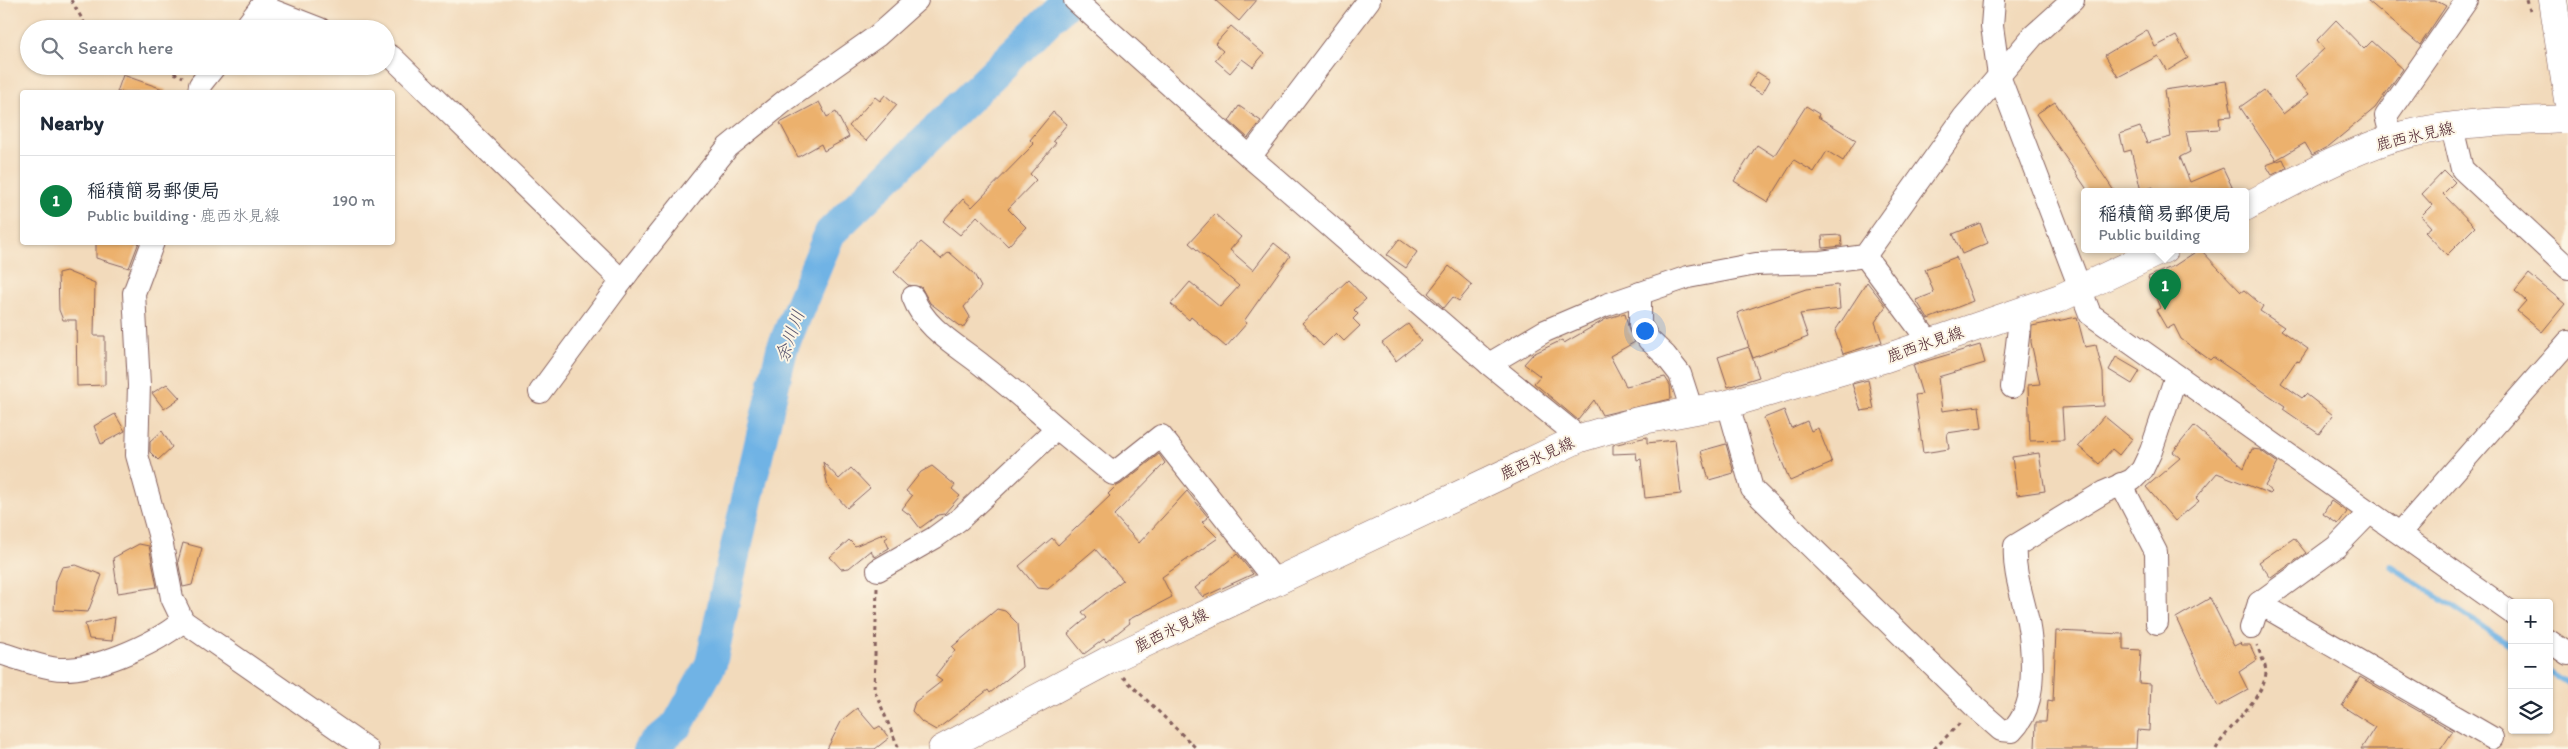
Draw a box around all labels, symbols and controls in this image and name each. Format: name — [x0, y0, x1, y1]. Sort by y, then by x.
search box — [20, 20, 395, 75]
icon: search — [38, 34, 66, 62]
text: Search here — [78, 36, 173, 59]
text: Nearby — [40, 110, 104, 135]
street label: 鹿西氷見線 — [2374, 118, 2456, 154]
text: 稲積簡易郵便局 — [87, 179, 220, 202]
popup — [2081, 188, 2249, 253]
text: 1 — [52, 191, 60, 210]
text: 190 m — [332, 191, 375, 210]
text: 稲積簡易郵便局 — [2098, 202, 2232, 225]
text: Public building · 鹿西氷見線 — [87, 206, 280, 225]
text: Public building — [2098, 225, 2200, 244]
pin: 1 — [2149, 269, 2181, 310]
water label: 余川川 — [770, 307, 810, 365]
your location — [1632, 318, 1658, 344]
street label: 鹿西氷見線 — [1884, 322, 1966, 366]
street label: 鹿西氷見線 — [1497, 432, 1577, 484]
map controls — [2508, 599, 2553, 734]
button: + — [2508, 599, 2553, 644]
street label: 鹿西氷見線 — [1131, 604, 1211, 656]
button: − — [2508, 644, 2553, 689]
button: layers — [2508, 689, 2553, 734]

